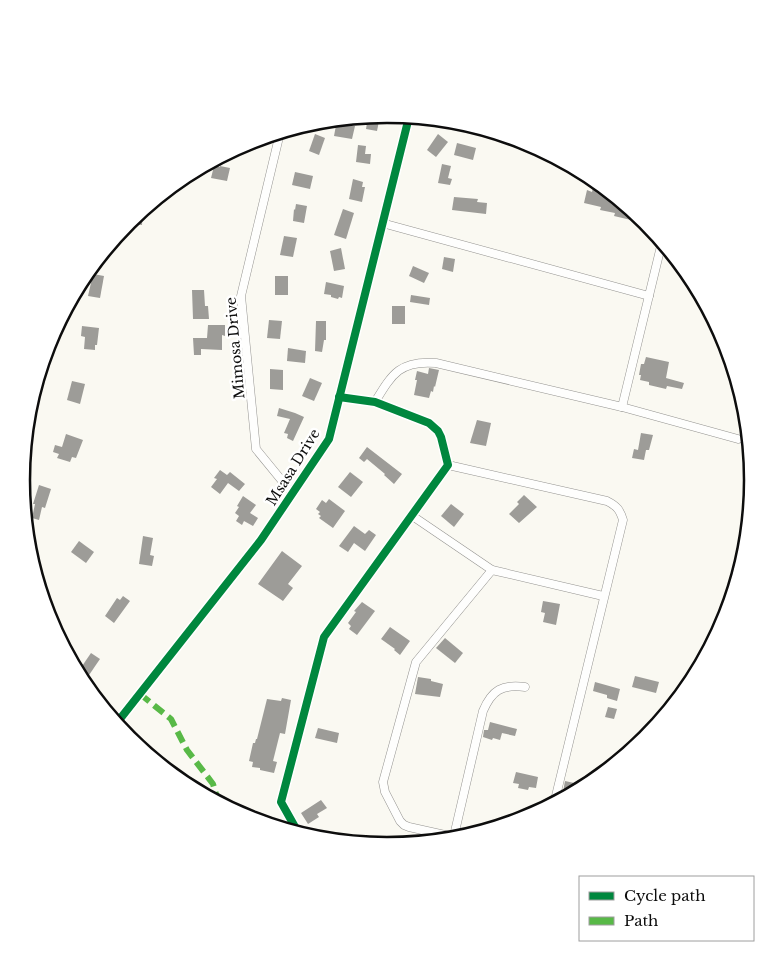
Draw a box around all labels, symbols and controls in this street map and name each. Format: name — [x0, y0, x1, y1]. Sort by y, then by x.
street label: Mimosa Drive — [222, 296, 248, 400]
street label: Msasa Drive — [262, 425, 324, 509]
legend — [579, 876, 754, 941]
text: Cycle path — [624, 886, 706, 905]
text: Path — [624, 911, 658, 930]

